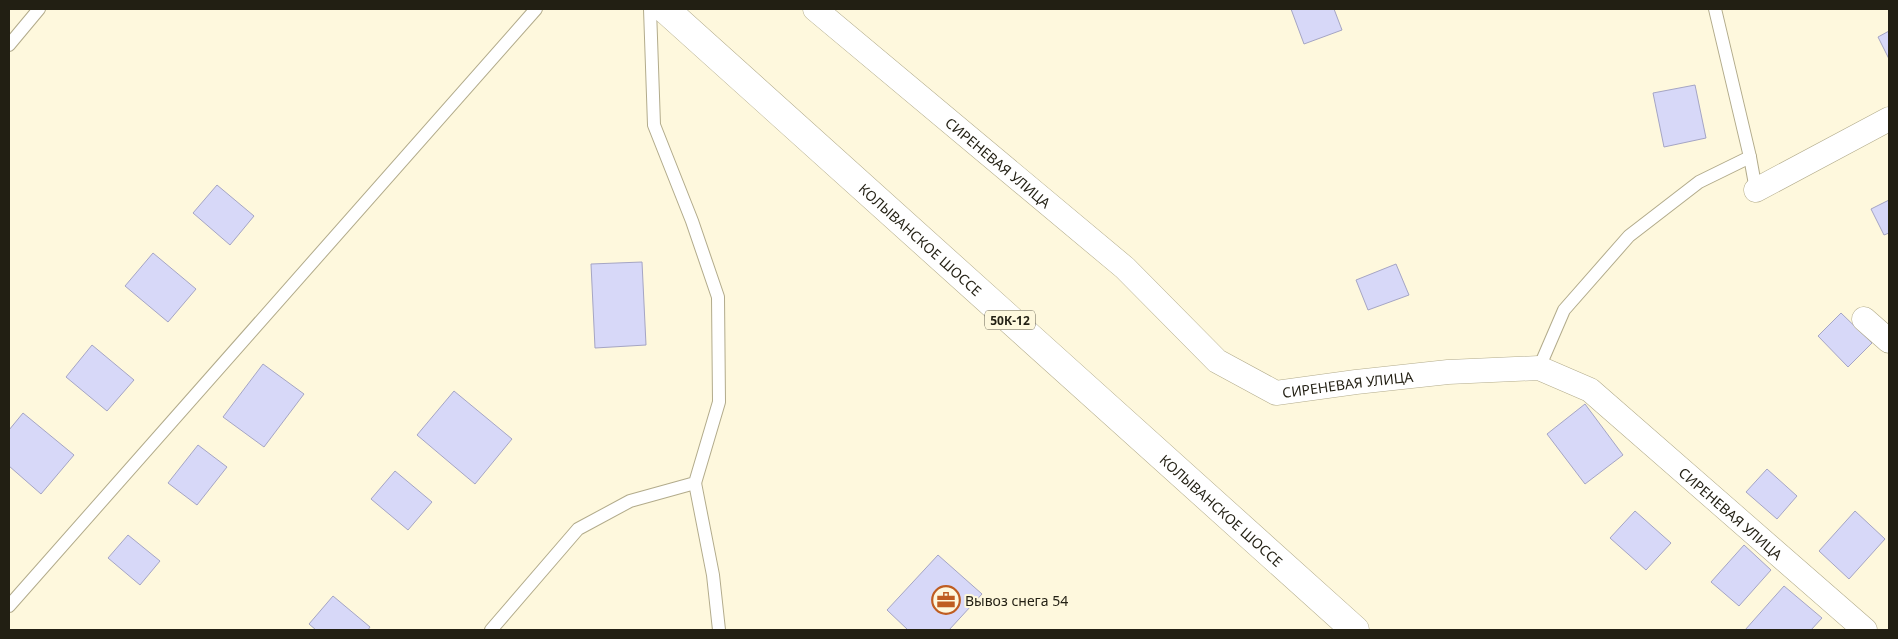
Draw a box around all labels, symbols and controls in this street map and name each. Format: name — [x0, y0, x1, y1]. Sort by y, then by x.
street label: СИРЕНЕВАЯ УЛИЦА — [942, 113, 1055, 212]
street label: КОЛЫВАНСКОЕ ШОССЕ — [855, 179, 986, 299]
road number: 50К-12 — [985, 310, 1035, 330]
street label: СИРЕНЕВАЯ УЛИЦА — [1281, 366, 1414, 402]
street label: КОЛЫВАНСКОЕ ШОССЕ — [1156, 450, 1287, 570]
street label: СИРЕНЕВАЯ УЛИЦА — [1675, 463, 1787, 564]
office icon: Вывоз снега 54 — [931, 585, 961, 615]
place label: Вывоз снега 54 — [965, 591, 1068, 610]

